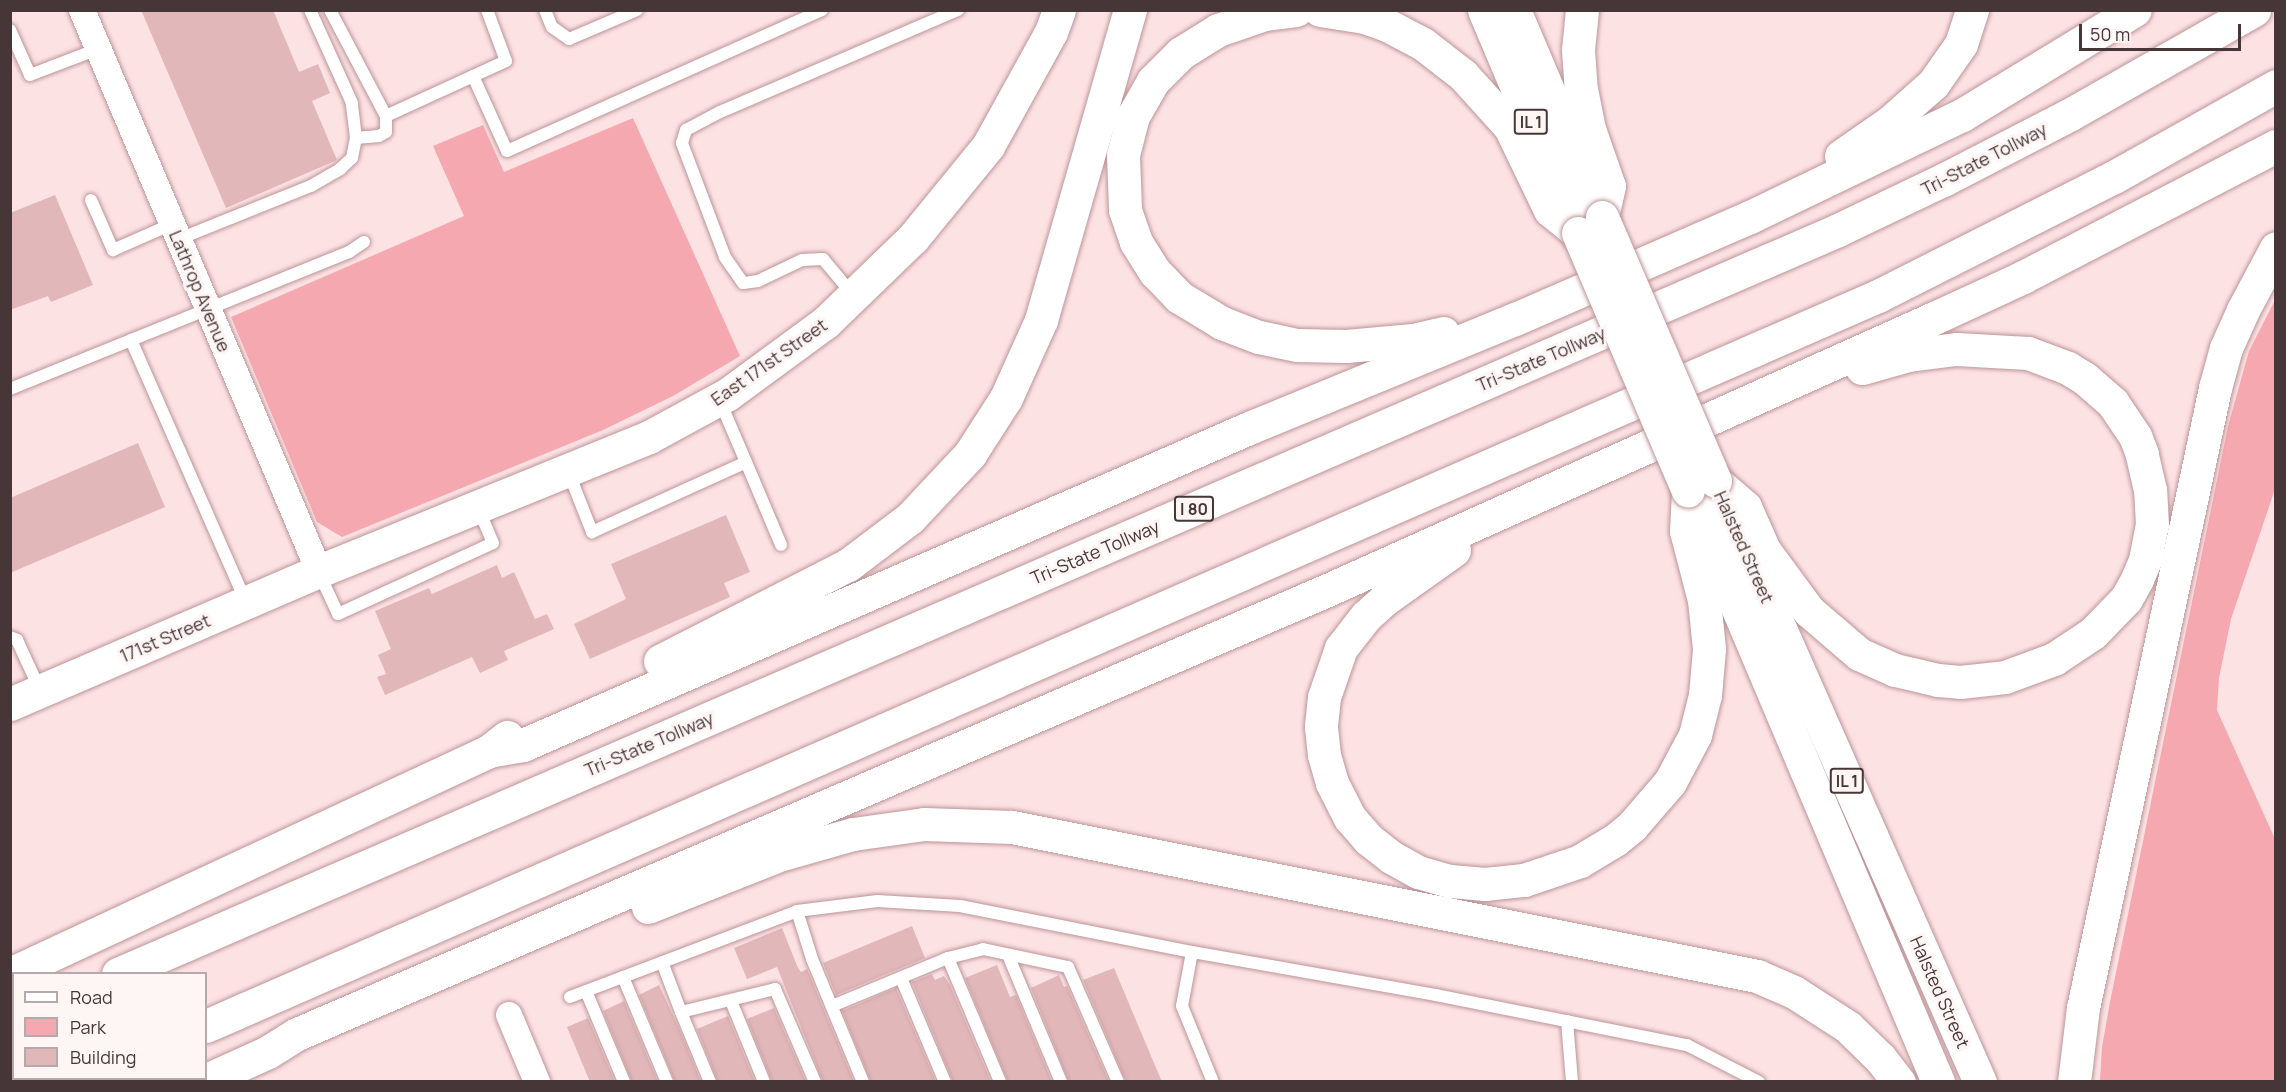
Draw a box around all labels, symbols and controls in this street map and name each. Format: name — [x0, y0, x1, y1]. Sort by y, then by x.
scale bar — [2082, 12, 2244, 50]
text: 50 m — [2090, 22, 2130, 46]
road number: IL 1 — [1513, 109, 1549, 135]
street label: Tri-State Tollway — [1918, 118, 2050, 200]
street label: Lathrop Avenue — [165, 227, 235, 355]
street label: East 171st Street — [707, 314, 831, 410]
street label: Tri-State Tollway — [1473, 322, 1609, 396]
street label: Halsted Street — [1710, 488, 1778, 606]
road number: I 80 — [1173, 496, 1215, 522]
street label: Tri-State Tollway — [1027, 515, 1163, 589]
street label: 171st Street — [117, 609, 213, 667]
street label: Tri-State Tollway — [581, 707, 717, 781]
road number: IL 1 — [1829, 768, 1865, 794]
street label: Halsted Street — [1906, 933, 1974, 1051]
legend — [12, 972, 207, 1080]
text: Road — [70, 985, 113, 1009]
text: Park — [70, 1015, 106, 1039]
text: Building — [70, 1045, 136, 1069]

